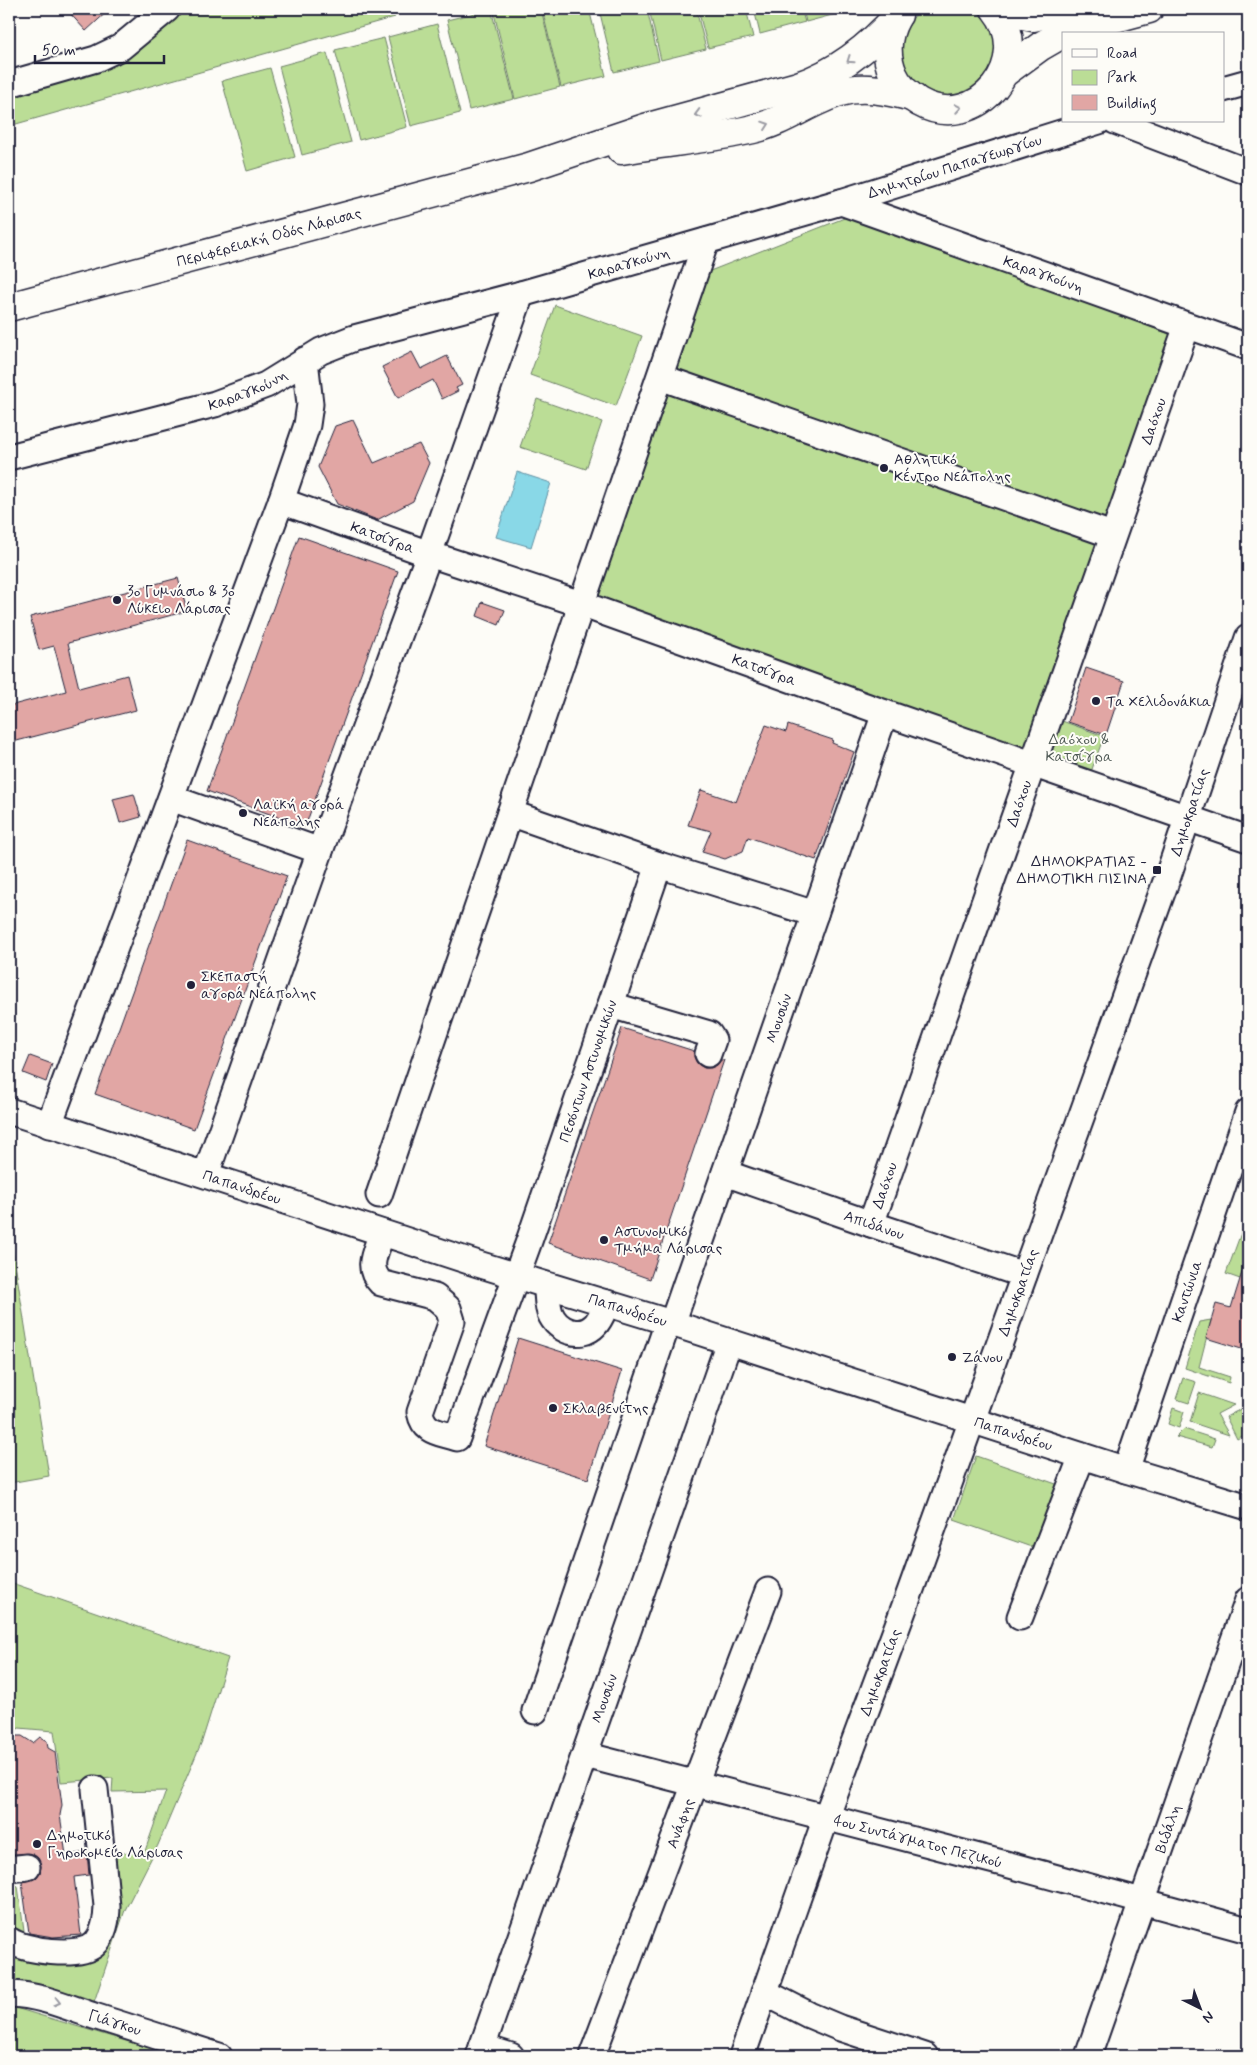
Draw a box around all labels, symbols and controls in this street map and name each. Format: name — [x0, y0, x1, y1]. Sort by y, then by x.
scale bar — [35, 32, 164, 64]
legend — [1062, 32, 1224, 122]
text: 50 m — [42, 41, 76, 61]
text: Road — [1107, 44, 1137, 64]
one-way arrow — [846, 54, 856, 63]
text: Park — [1107, 68, 1137, 88]
text: Building — [1107, 94, 1157, 115]
one-way arrow — [953, 103, 962, 113]
one-way arrow — [694, 108, 702, 118]
one-way arrow — [762, 120, 770, 130]
street label: Δημητρίου Παπαγεωργίου — [865, 130, 1045, 204]
street label: Περιφερειακή Οδός Λάρισας — [174, 203, 364, 272]
street label: Καραγκούνη — [586, 243, 672, 285]
street label: Καραγκούνη — [1000, 252, 1086, 299]
street label: Καραγκούνη — [206, 365, 291, 416]
street label: Δαόχου — [1137, 395, 1172, 448]
place label: Αθλητικό Κέντρο Νεάπολης — [894, 450, 1011, 487]
marker: Αθλητικό Κέντρο Νεάπολης — [878, 462, 890, 474]
street label: Κατσίγρα — [347, 518, 418, 559]
place label: 3ο Γυμνάσιο & 3ο Λύκειο Λάρισας — [127, 582, 235, 619]
marker: 3ο Γυμνάσιο & 3ο Λύκειο Λάρισας — [111, 594, 123, 606]
street label: Κατσίγρα — [729, 650, 799, 692]
place label: Τα Χελιδονάκια — [1106, 692, 1212, 712]
marker: Τα Χελιδονάκια — [1090, 695, 1102, 707]
park label: Δαόχου & Κατσίγρα — [1045, 730, 1113, 767]
street label: Δημοκρατίας — [1166, 766, 1215, 859]
street label: Δαόχου — [1003, 777, 1037, 830]
place label: Λαϊκή αγορά Νεάπολης — [253, 795, 345, 832]
marker: Λαϊκή αγορά Νεάπολης — [237, 807, 249, 819]
place label: ΔΗΜΟΚΡΑΤΙΑΣ - ΔΗΜΟΤΙΚΗ ΠΙΣΙΝΑ — [1017, 852, 1147, 889]
marker: ΔΗΜΟΚΡΑΤΙΑΣ - ΔΗΜΟΤΙΚΗ ΠΙΣΙΝΑ — [1151, 864, 1163, 876]
place label: Σκεπαστή αγορά Νεάπολης — [201, 967, 317, 1004]
marker: Σκεπαστή αγορά Νεάπολης — [185, 979, 197, 991]
street label: Μουσών — [762, 991, 798, 1046]
street label: Πεσόντων Αστυνομικών — [555, 997, 623, 1145]
street label: Δαόχου — [868, 1159, 903, 1212]
street label: Παπανδρέου — [200, 1166, 284, 1210]
street label: Απιδάνου — [841, 1206, 907, 1245]
place label: Αστυνομικό Τμήμα Λάρισας — [614, 1222, 723, 1259]
marker: Αστυνομικό Τμήμα Λάρισας — [598, 1234, 610, 1246]
street label: Δημοκρατίας — [994, 1246, 1044, 1339]
street label: Καντώνια — [1168, 1257, 1208, 1325]
street label: Παπανδρέου — [586, 1289, 670, 1332]
place label: Ζάνου — [962, 1348, 1003, 1368]
marker: Ζάνου — [946, 1351, 958, 1363]
place label: Σκλαβενίτης — [563, 1399, 649, 1419]
marker: Σκλαβενίτης — [547, 1402, 559, 1414]
street label: Παπανδρέου — [971, 1413, 1055, 1457]
street label: Δημοκρατίας — [856, 1626, 907, 1719]
street label: Μουσών — [587, 1671, 623, 1726]
street label: Ανάφης — [663, 1795, 700, 1851]
street label: Βιδάλη — [1151, 1802, 1187, 1856]
street label: 4ου Συντάγματος Πεζικού — [831, 1811, 1004, 1874]
place label: Δημοτικό Γηροκομείο Λάρισας — [47, 1826, 183, 1863]
marker: Δημοτικό Γηροκομείο Λάρισας — [31, 1838, 43, 1850]
north arrow — [1174, 1982, 1224, 2032]
one-way arrow — [52, 1996, 61, 2007]
street label: Γιάγκου — [85, 2006, 144, 2041]
text: N — [1199, 2007, 1218, 2027]

